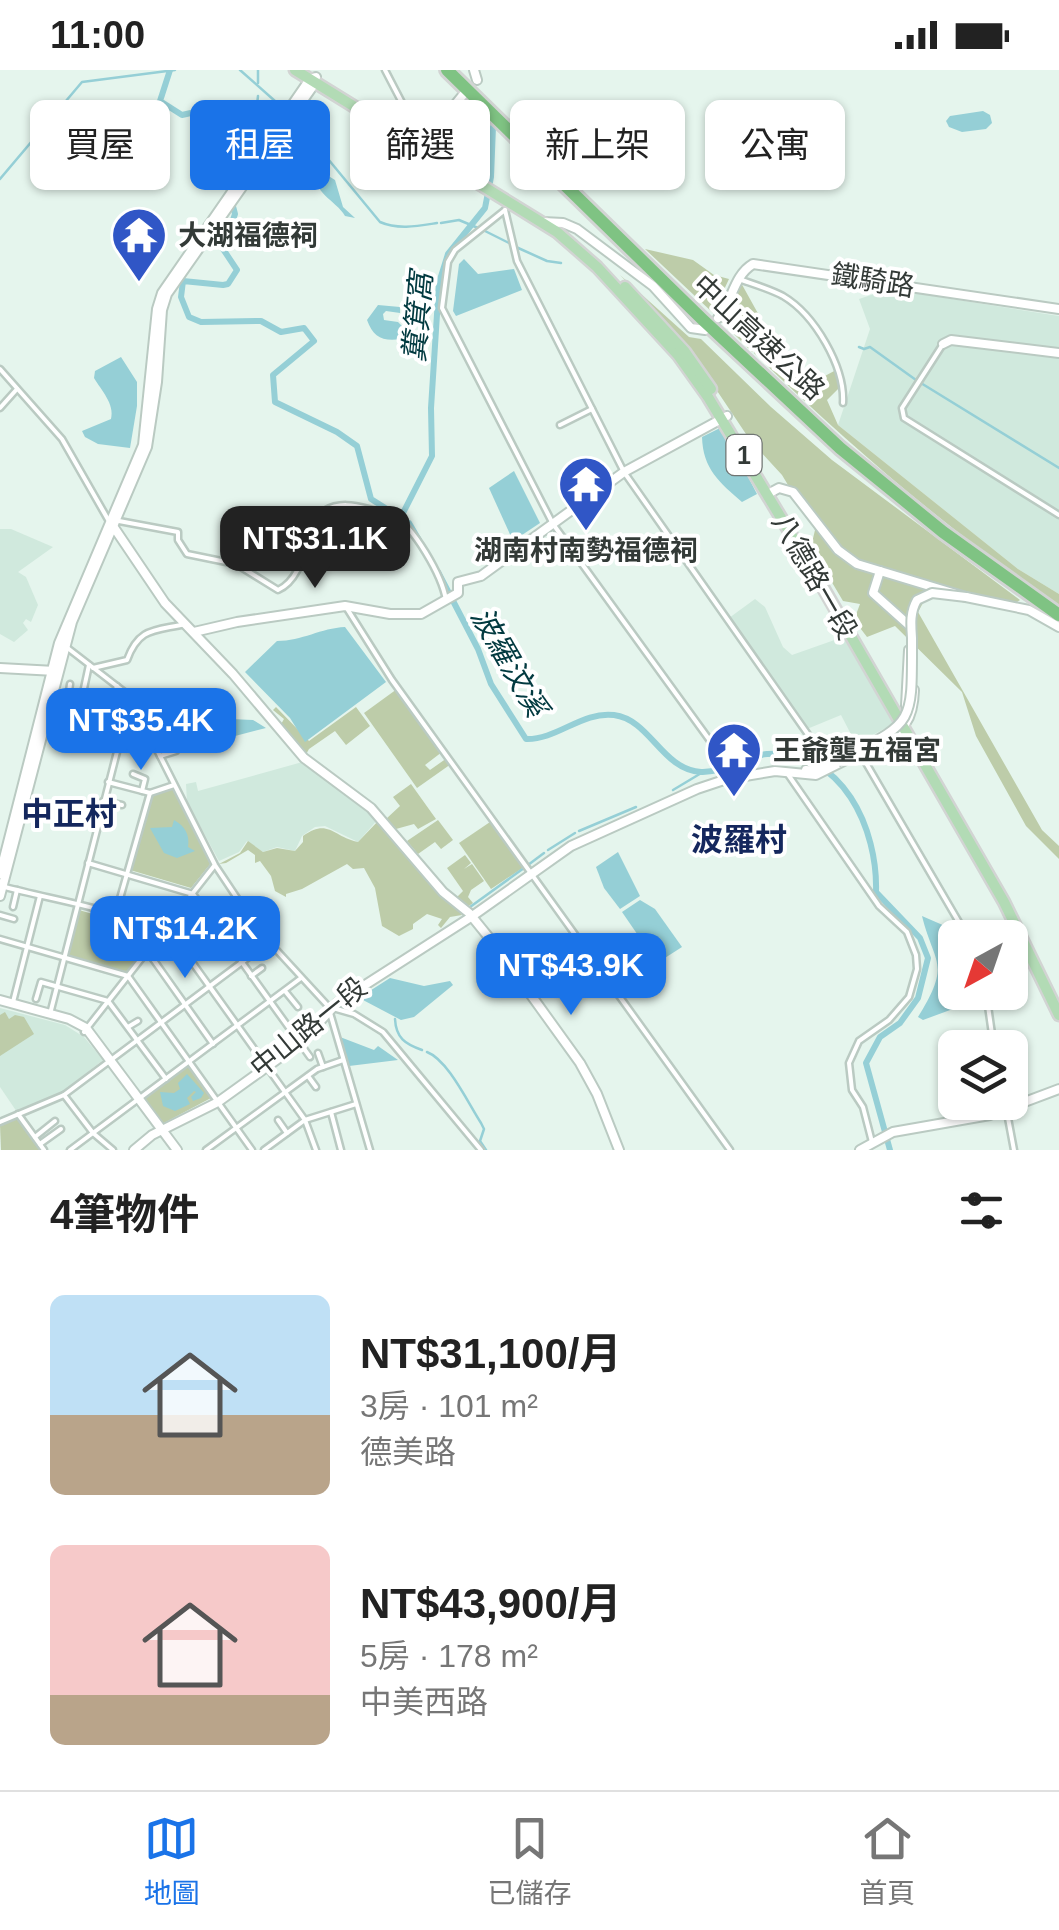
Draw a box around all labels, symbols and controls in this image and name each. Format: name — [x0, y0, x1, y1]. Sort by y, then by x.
text: 11:00 — [50, 14, 145, 56]
chip: 買屋 — [30, 100, 170, 190]
chip: 租屋 — [190, 100, 330, 190]
chip: 篩選 — [350, 100, 490, 190]
chip: 新上架 — [510, 100, 685, 190]
chip: 公寓 — [705, 100, 845, 190]
temple icon: 大湖福德祠 — [109, 205, 169, 284]
place label: 大湖福德祠 — [178, 220, 318, 251]
street label: 鐵騎路 — [829, 259, 917, 302]
water label: 糞箕窩 — [397, 267, 438, 363]
street label: 中山高速公路 — [687, 269, 831, 406]
road number: 1 — [726, 435, 762, 475]
temple icon: 湖南村南勢福德祠 — [556, 454, 616, 533]
pin: NT$31.1K — [212, 506, 418, 591]
street label: 八德路一段 — [766, 508, 863, 645]
text: NT$31.1K — [242, 520, 388, 556]
place label: 湖南村南勢福德祠 — [474, 535, 698, 566]
water label: 波羅汶溪 — [465, 602, 556, 725]
pin: NT$35.4K — [38, 688, 244, 773]
text: NT$35.4K — [68, 702, 214, 738]
temple icon: 王爺壟五福宮 — [704, 720, 764, 799]
place label: 王爺壟五福宮 — [773, 735, 941, 766]
district label: 中正村 — [21, 796, 117, 832]
district label: 波羅村 — [691, 822, 787, 858]
pin: NT$14.2K — [82, 896, 288, 981]
text: NT$14.2K — [112, 910, 258, 946]
north arrow — [938, 920, 1028, 1010]
map controls — [938, 920, 1028, 1120]
pin: NT$43.9K — [468, 933, 674, 1018]
text: NT$43.9K — [498, 947, 644, 983]
street label: 中山路一段 — [244, 971, 372, 1083]
button: layers — [938, 1030, 1028, 1120]
icon: filters — [954, 1183, 1009, 1238]
text: 4筆物件 — [50, 1191, 199, 1238]
text: NT$31,100/月 — [360, 1330, 621, 1377]
icon: home — [130, 1335, 250, 1455]
text: 3房 · 101 m² — [360, 1388, 538, 1424]
text: 德美路 — [360, 1434, 456, 1470]
text: NT$43,900/月 — [360, 1580, 621, 1627]
icon: home — [130, 1585, 250, 1705]
text: 5房 · 178 m² — [360, 1638, 538, 1674]
text: 中美西路 — [360, 1684, 488, 1720]
tab: 地圖 — [144, 1811, 200, 1911]
tab: 已儲存 — [487, 1811, 571, 1911]
tab: 首頁 — [859, 1811, 915, 1911]

